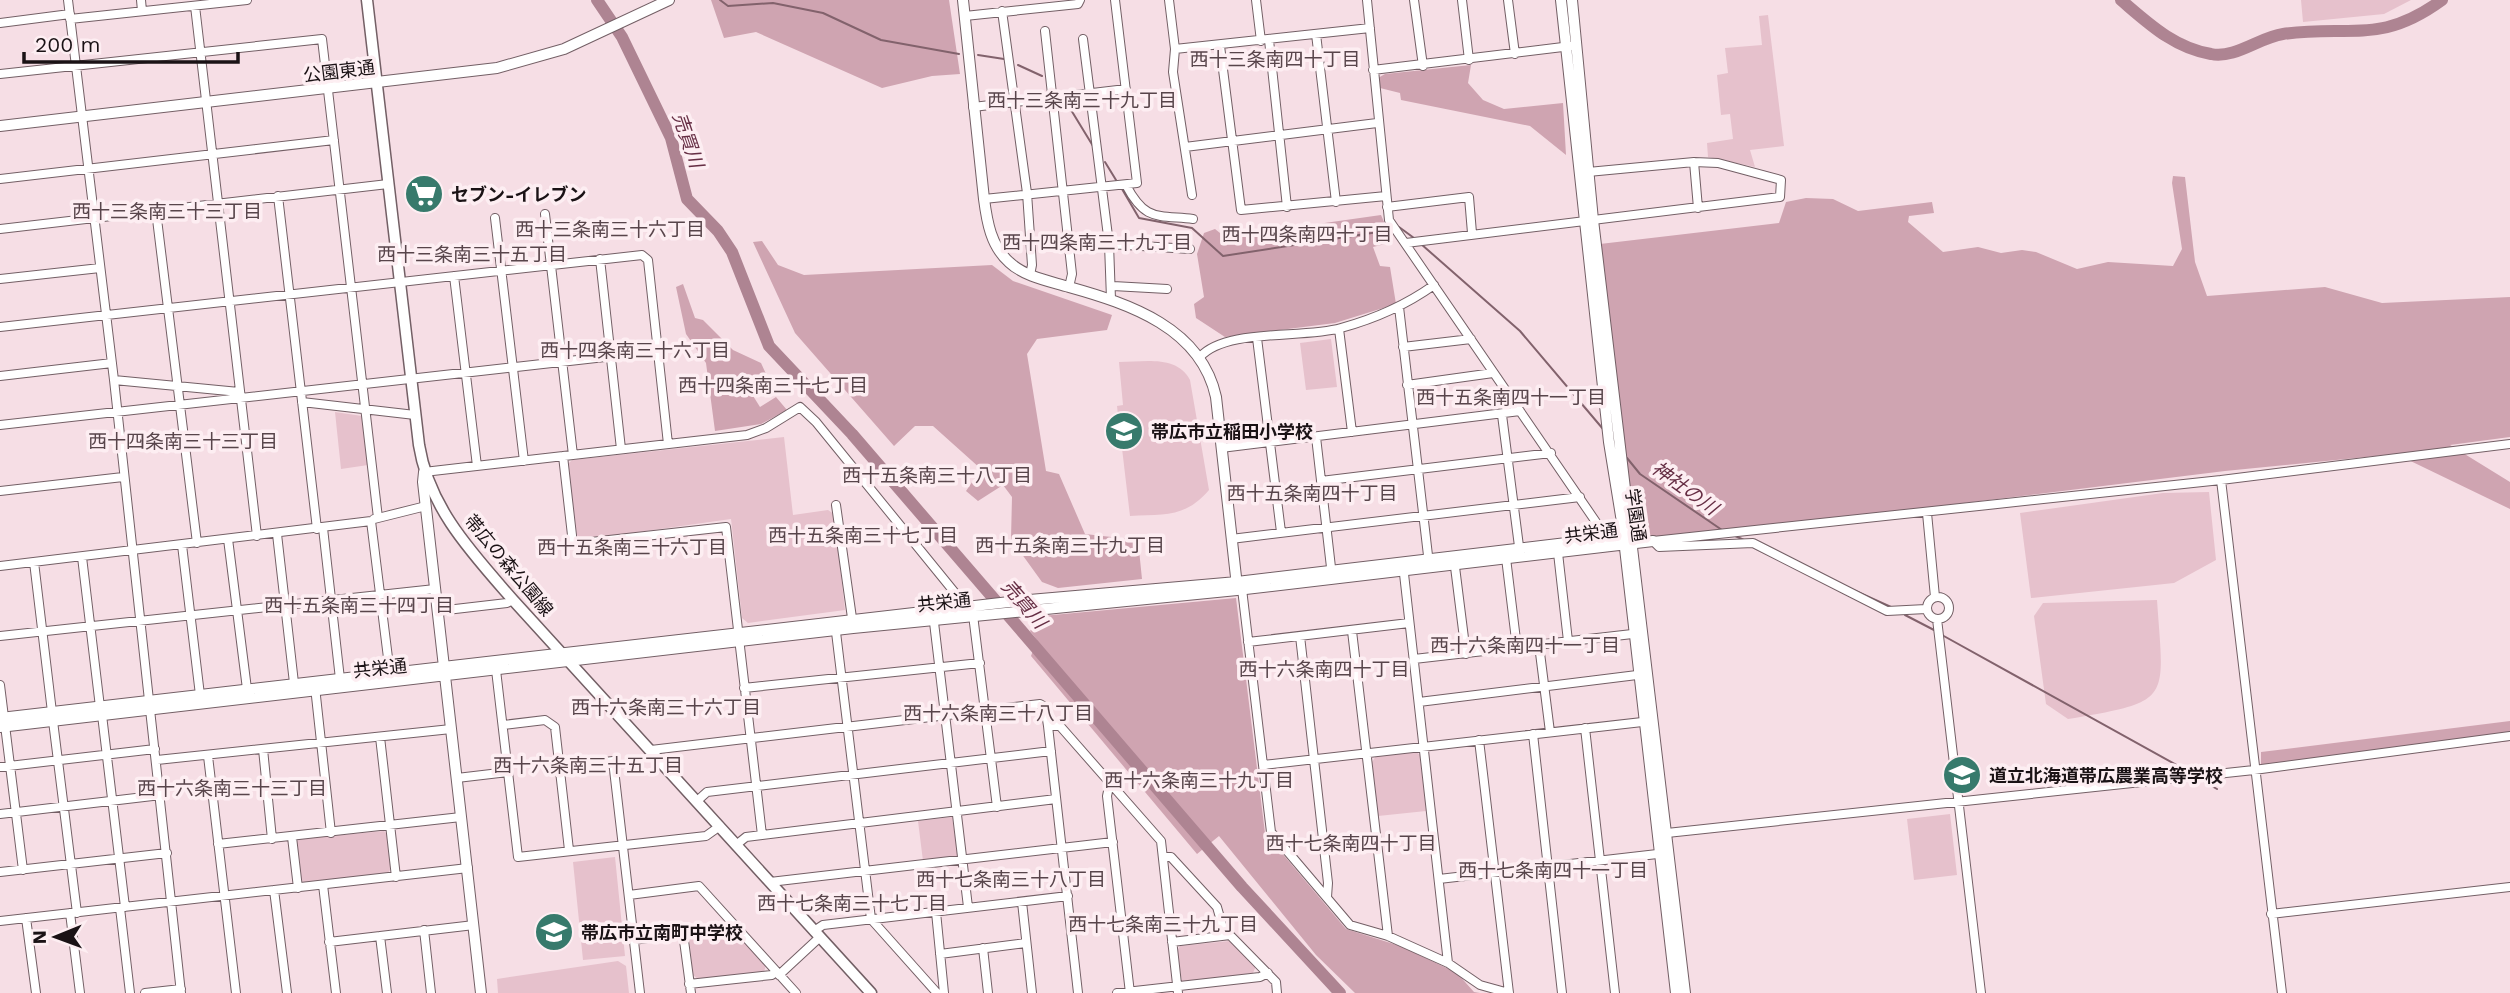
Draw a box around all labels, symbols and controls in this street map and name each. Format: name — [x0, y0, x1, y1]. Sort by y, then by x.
scale bar — [24, 21, 238, 65]
text: 200 m — [35, 32, 101, 57]
district label: 西十三条南四十丁目 — [1189, 48, 1361, 71]
street label: 公園東通 — [302, 56, 376, 86]
district label: 西十三条南三十九丁目 — [987, 89, 1177, 112]
water label: 売買川 — [668, 109, 709, 173]
supermarket icon: セブン-イレブン — [403, 173, 445, 215]
place label: セブン-イレブン — [451, 184, 587, 205]
district label: 西十三条南三十三丁目 — [72, 200, 262, 223]
district label: 西十三条南三十六丁目 — [515, 218, 705, 241]
district label: 西十四条南四十丁目 — [1221, 223, 1393, 246]
district label: 西十四条南三十九丁目 — [1002, 231, 1192, 254]
district label: 西十三条南三十五丁目 — [377, 243, 567, 266]
district label: 西十四条南三十六丁目 — [540, 339, 730, 362]
district label: 西十四条南三十七丁目 — [678, 374, 868, 397]
district label: 西十五条南四十一丁目 — [1416, 386, 1606, 409]
school or university icon: 帯広市立稲田小学校 — [1103, 410, 1145, 452]
place label: 帯広市立稲田小学校 — [1151, 421, 1313, 442]
district label: 西十四条南三十三丁目 — [88, 430, 278, 453]
water label: 神社の川 — [1647, 456, 1724, 521]
district label: 西十五条南三十八丁目 — [842, 464, 1032, 487]
district label: 西十五条南四十丁目 — [1226, 482, 1398, 505]
street label: 学園通 — [1622, 487, 1650, 543]
street label: 帯広の森公園線 — [460, 510, 558, 620]
street label: 共栄通 — [1563, 519, 1619, 547]
district label: 西十五条南三十七丁目 — [768, 524, 958, 547]
district label: 西十五条南三十九丁目 — [975, 534, 1165, 557]
district label: 西十五条南三十六丁目 — [537, 536, 727, 559]
water label: 売買川 — [997, 575, 1053, 635]
street label: 共栄通 — [916, 589, 972, 615]
district label: 西十五条南三十四丁目 — [264, 594, 454, 617]
district label: 西十六条南四十一丁目 — [1430, 634, 1620, 657]
street label: 共栄通 — [352, 655, 408, 681]
district label: 西十六条南四十丁目 — [1238, 658, 1410, 681]
district label: 西十六条南三十六丁目 — [571, 696, 761, 719]
district label: 西十六条南三十八丁目 — [903, 702, 1093, 725]
district label: 西十六条南三十五丁目 — [493, 754, 683, 777]
school or university icon: 道立北海道帯広農業高等学校 — [1941, 754, 1983, 796]
place label: 道立北海道帯広農業高等学校 — [1989, 765, 2223, 786]
district label: 西十六条南三十九丁目 — [1104, 769, 1294, 792]
district label: 西十六条南三十三丁目 — [137, 777, 327, 800]
district label: 西十七条南四十丁目 — [1265, 832, 1437, 855]
district label: 西十七条南四十一丁目 — [1458, 859, 1648, 882]
district label: 西十七条南三十八丁目 — [916, 868, 1106, 891]
district label: 西十七条南三十七丁目 — [757, 892, 947, 915]
north arrow — [21, 902, 91, 972]
school or university icon: 帯広市立南町中学校 — [533, 911, 575, 953]
district label: 西十七条南三十九丁目 — [1068, 913, 1258, 936]
place label: 帯広市立南町中学校 — [581, 922, 743, 943]
text: N — [28, 930, 51, 945]

